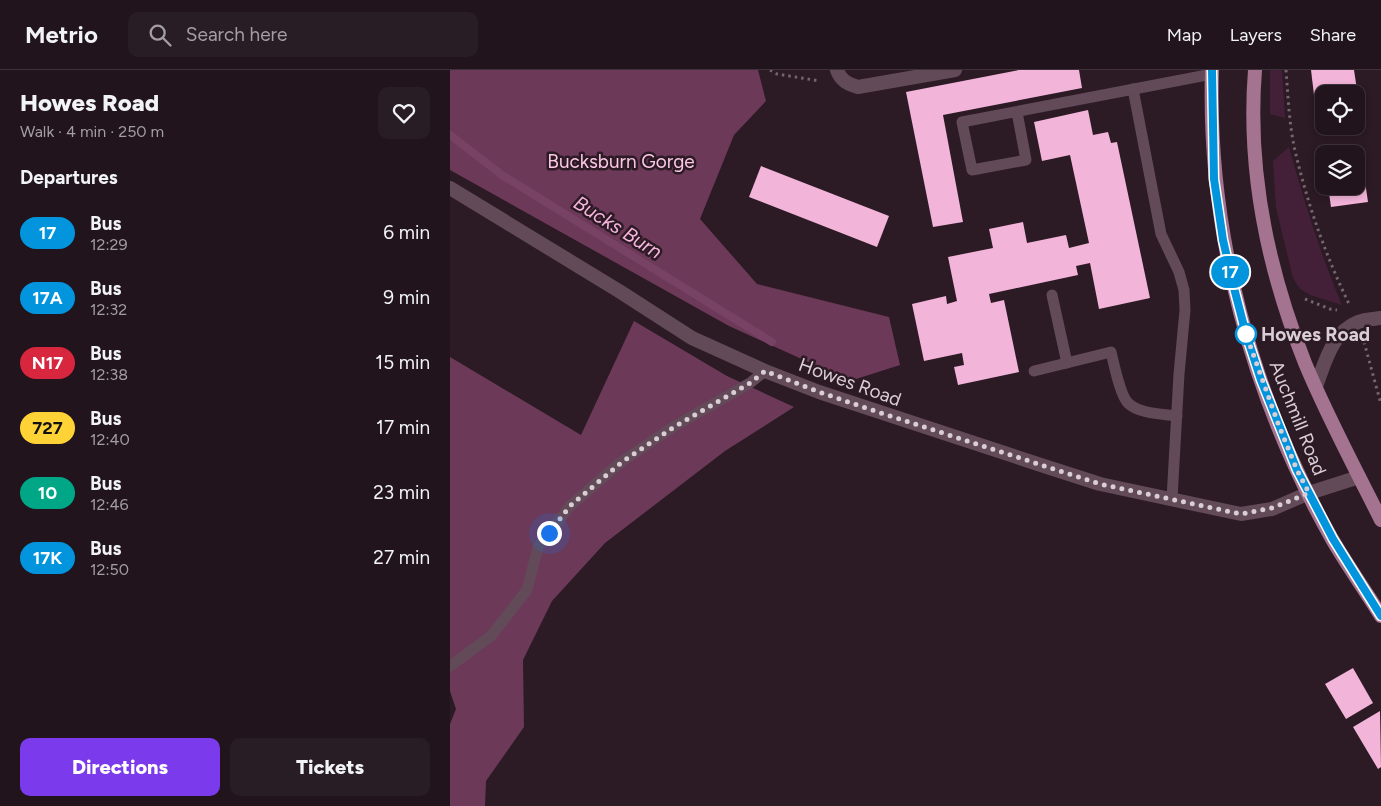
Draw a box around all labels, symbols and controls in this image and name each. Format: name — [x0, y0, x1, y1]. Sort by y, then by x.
search box — [128, 12, 478, 57]
text: Metrio — [25, 20, 98, 49]
icon: search — [146, 21, 174, 49]
text: Search here — [186, 23, 287, 46]
text: Map — [1167, 24, 1202, 46]
text: Layers — [1230, 24, 1282, 46]
text: Share — [1310, 24, 1356, 46]
map controls — [1315, 85, 1365, 195]
button: locate — [1315, 85, 1365, 135]
button: heart — [378, 87, 430, 139]
text: Howes Road — [20, 88, 159, 117]
text: Walk · 4 min · 250 m — [20, 122, 164, 141]
button: layers — [1315, 145, 1365, 195]
park label: Bucksburn Gorge — [547, 150, 695, 173]
text: Departures — [20, 166, 118, 189]
water label: Bucks Burn — [569, 190, 667, 264]
text: Bus — [90, 212, 121, 235]
text: 6 min — [383, 221, 430, 244]
text: 17 — [39, 222, 56, 244]
text: 12:29 — [90, 235, 128, 254]
line badge: 17 — [1208, 256, 1252, 288]
text: 17 — [1221, 261, 1239, 283]
text: Bus — [90, 277, 121, 300]
text: 9 min — [383, 286, 430, 309]
text: 17A — [32, 287, 63, 309]
text: 12:32 — [90, 300, 127, 319]
marker: Howes Road — [1235, 323, 1257, 345]
place label: Howes Road — [1261, 323, 1370, 346]
text: Bus — [90, 342, 121, 365]
text: 15 min — [375, 351, 430, 374]
text: N17 — [32, 352, 63, 374]
street label: Howes Road — [796, 353, 904, 411]
street label: Auchmill Road — [1265, 357, 1331, 479]
text: 12:38 — [90, 365, 128, 384]
text: Bus — [90, 407, 121, 430]
text: 17 min — [376, 416, 430, 439]
text: 727 — [32, 417, 63, 439]
text: 12:40 — [90, 430, 130, 449]
text: Bus — [90, 472, 121, 495]
text: 23 min — [373, 481, 430, 504]
text: 10 — [38, 482, 57, 504]
text: 12:46 — [90, 495, 129, 514]
your location — [537, 521, 562, 546]
text: Bus — [90, 537, 121, 560]
text: 27 min — [373, 546, 430, 569]
text: 17K — [33, 547, 62, 569]
text: 12:50 — [90, 560, 129, 579]
button: Directions — [20, 738, 220, 796]
button: Tickets — [230, 738, 430, 796]

